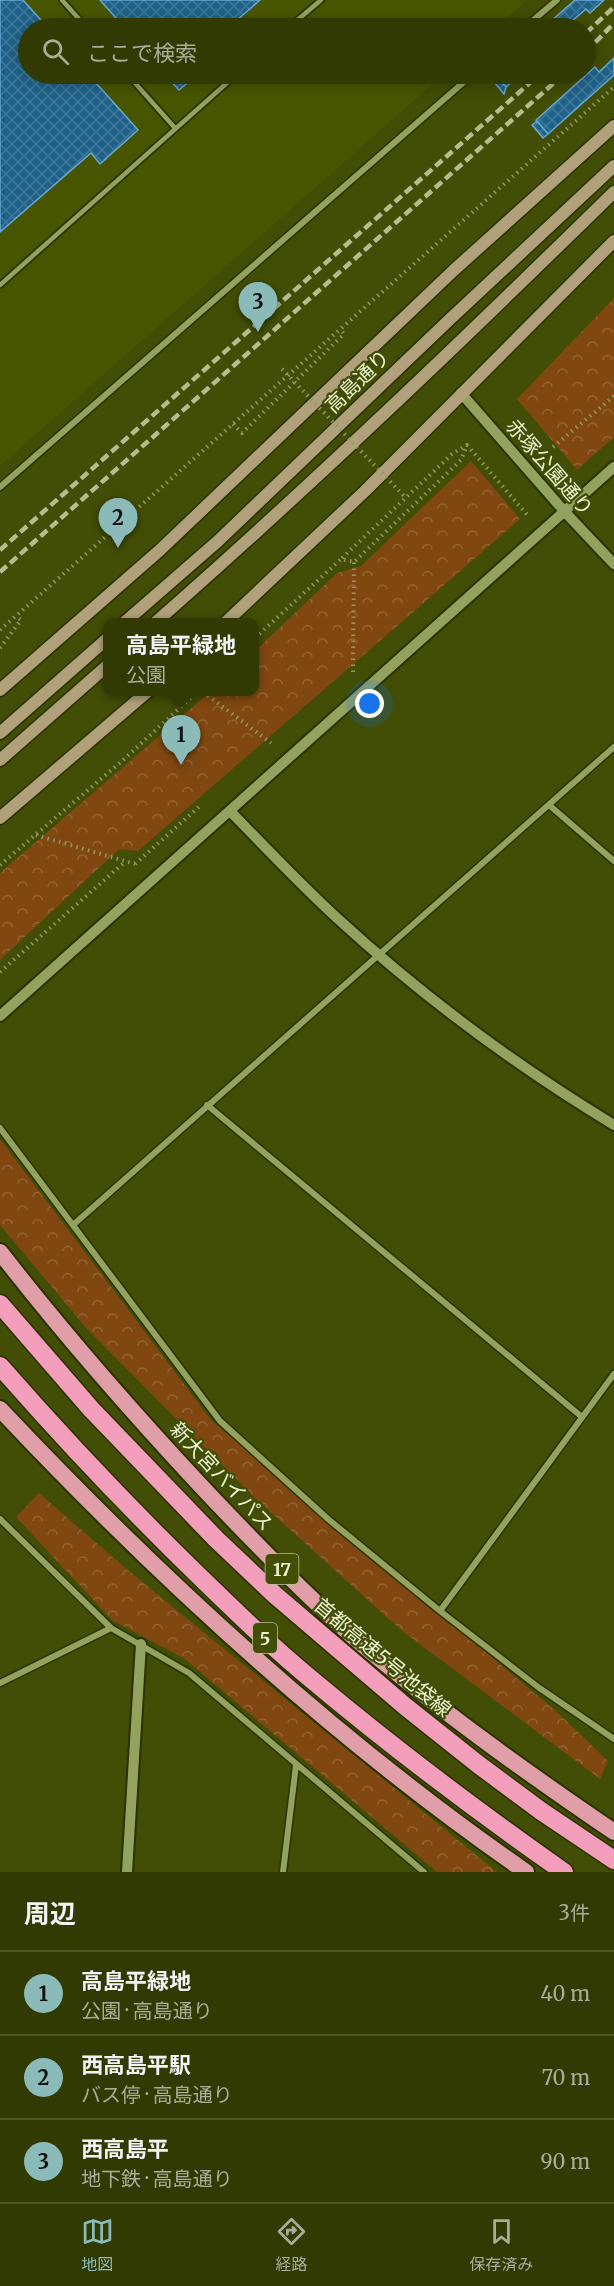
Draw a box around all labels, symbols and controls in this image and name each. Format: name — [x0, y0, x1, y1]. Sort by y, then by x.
search box — [18, 18, 596, 84]
icon: search — [39, 35, 72, 68]
text: ここで検索 — [87, 39, 197, 67]
pin: 3 — [238, 282, 278, 332]
street label: 高島通り — [320, 344, 394, 418]
street label: 赤塚公園通り — [501, 414, 599, 520]
pin: 2 — [98, 498, 138, 548]
popup — [103, 618, 259, 696]
text: 高島平緑地 — [126, 631, 236, 659]
text: 公園 — [126, 662, 166, 687]
your location — [355, 689, 384, 718]
pin: 1 — [162, 716, 201, 765]
street label: 新大宮バイパス — [165, 1416, 279, 1536]
road number: 17 — [266, 1554, 298, 1584]
street label: 首都高速5号池袋線 — [309, 1592, 457, 1722]
road number: 5 — [253, 1623, 277, 1653]
text: 周辺 — [24, 1897, 76, 1930]
text: 3件 — [559, 1900, 590, 1925]
text: 高島平緑地 — [81, 1967, 191, 1995]
text: 1 — [39, 1981, 48, 2006]
text: 40 m — [540, 1981, 590, 2006]
text: 公園 · 高島通り — [81, 1998, 213, 2023]
text: 西高島平駅 — [81, 2051, 191, 2079]
text: 2 — [38, 2065, 49, 2090]
text: 70 m — [542, 2065, 590, 2090]
text: バス停 · 高島通り — [81, 2082, 233, 2107]
text: 西高島平 — [81, 2135, 169, 2163]
text: 3 — [38, 2149, 49, 2174]
text: 90 m — [540, 2149, 590, 2174]
text: 地下鉄 · 高島通り — [81, 2166, 233, 2191]
tab: 地図 — [81, 2215, 114, 2275]
tab: 経路 — [275, 2215, 308, 2275]
tab: 保存済み — [469, 2215, 533, 2275]

